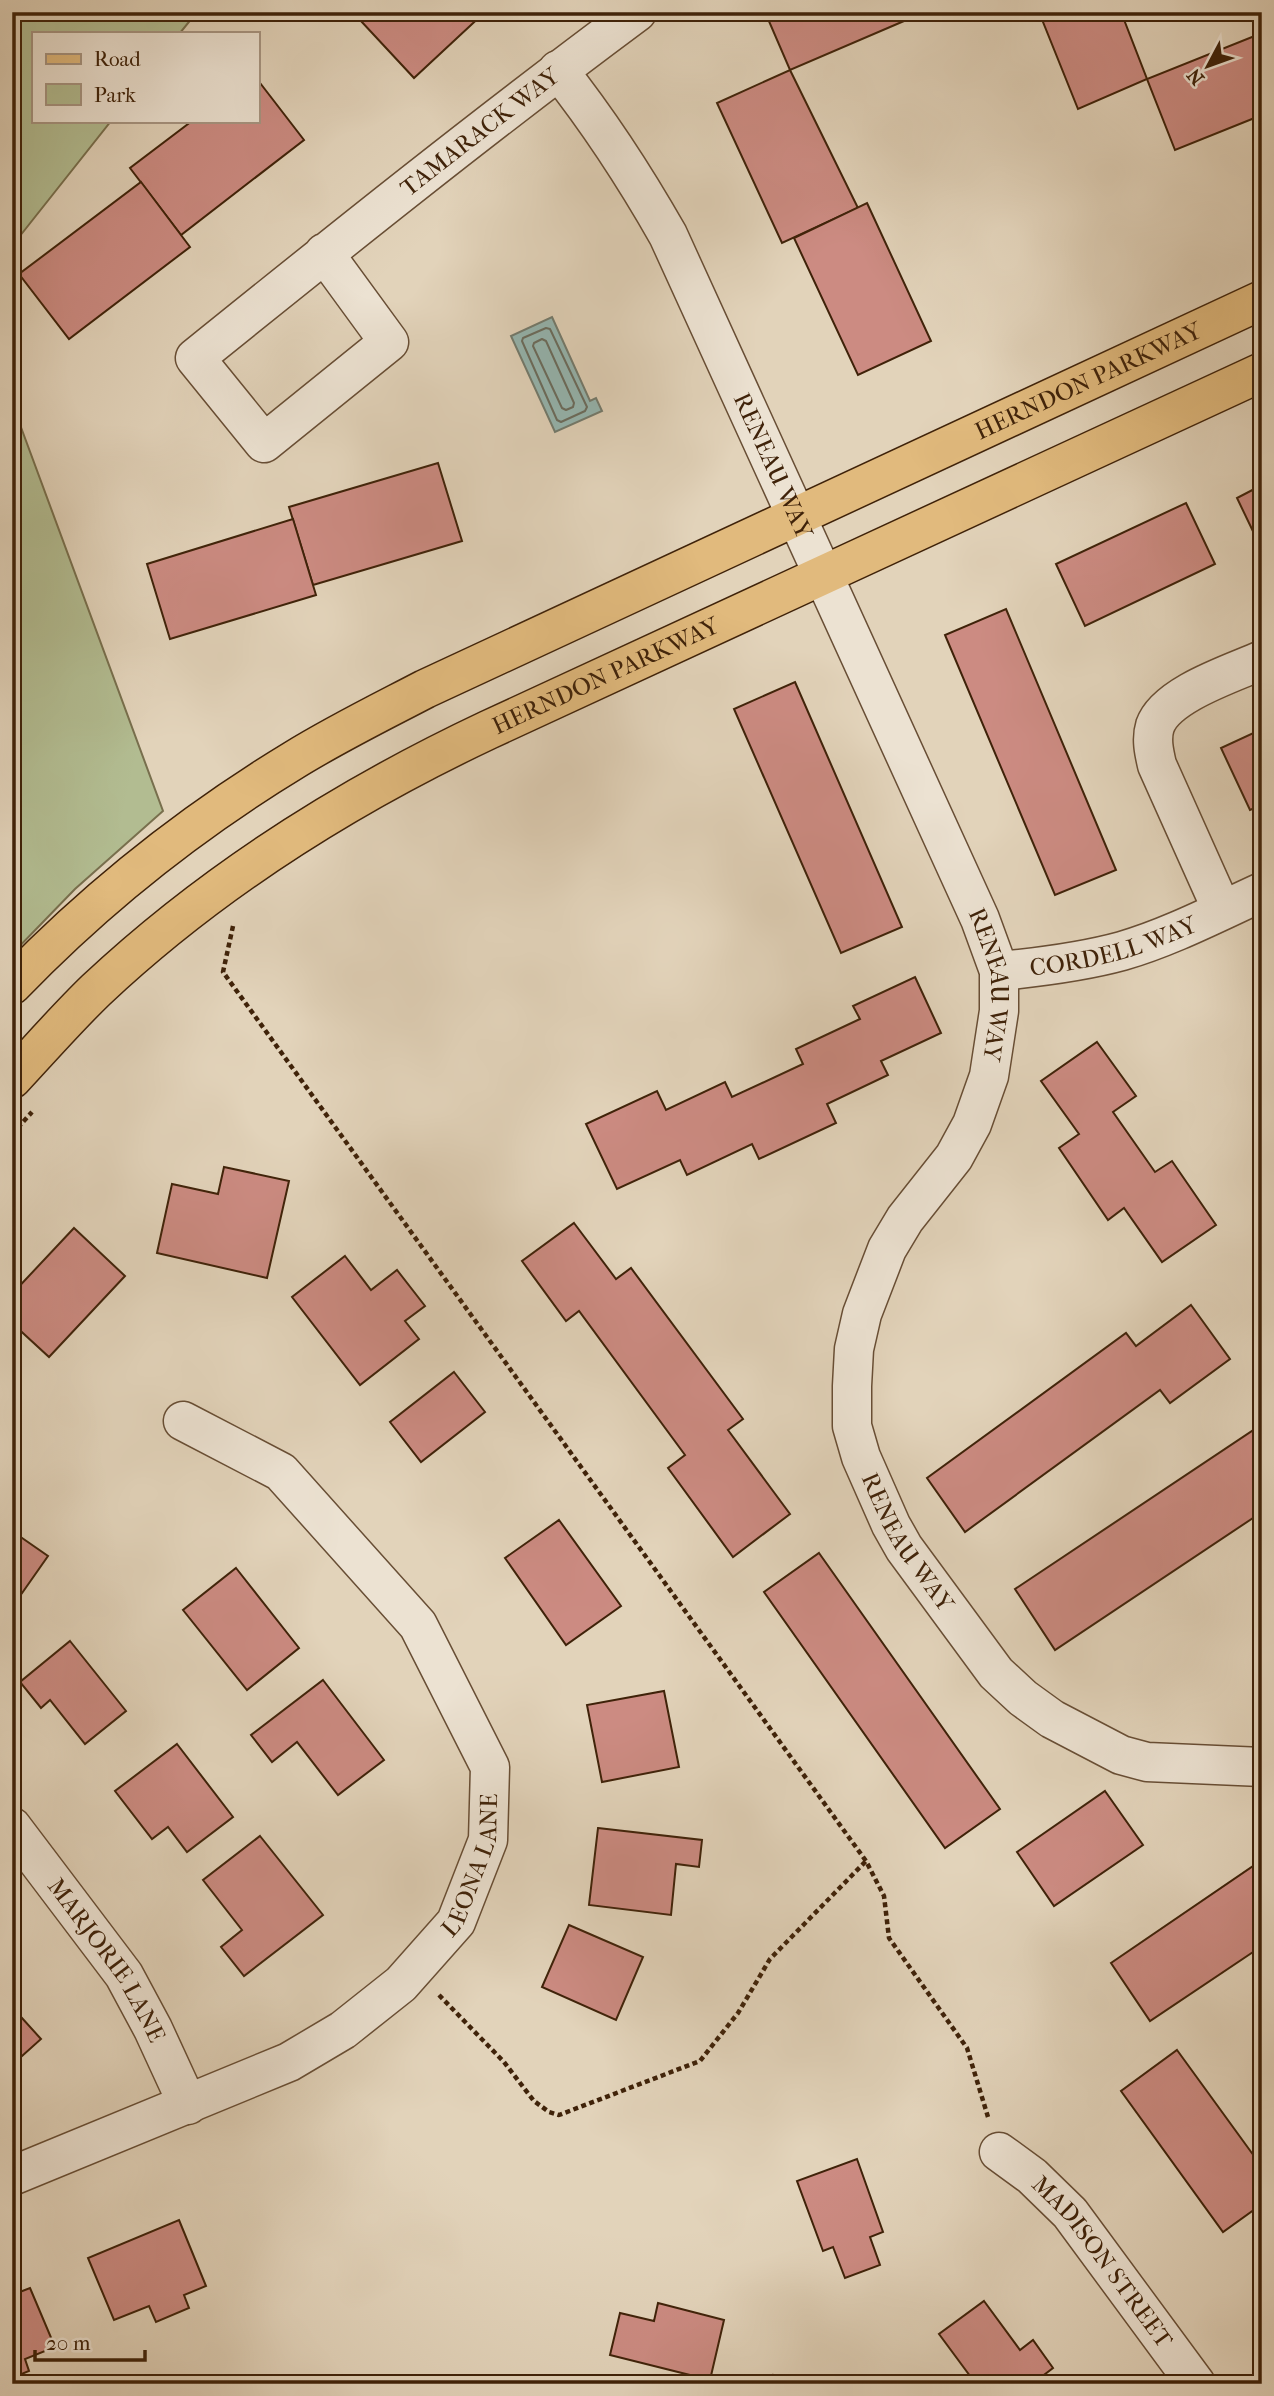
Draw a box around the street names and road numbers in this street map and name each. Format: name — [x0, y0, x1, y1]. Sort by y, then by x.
street label: TAMARACK WAY — [395, 61, 565, 202]
street label: HERNDON PARKWAY — [970, 316, 1206, 445]
street label: RENEAU WAY — [728, 388, 819, 543]
street label: HERNDON PARKWAY — [488, 611, 724, 740]
street label: RENEAU WAY — [963, 903, 1013, 1064]
street label: CORDELL WAY — [1028, 910, 1201, 982]
street label: RENEAU WAY — [856, 1468, 960, 1617]
street label: LEONA LANE — [436, 1793, 503, 1943]
street label: MARJORIE LANE — [42, 1873, 171, 2047]
street label: MADISON STREET — [1026, 2170, 1179, 2354]

